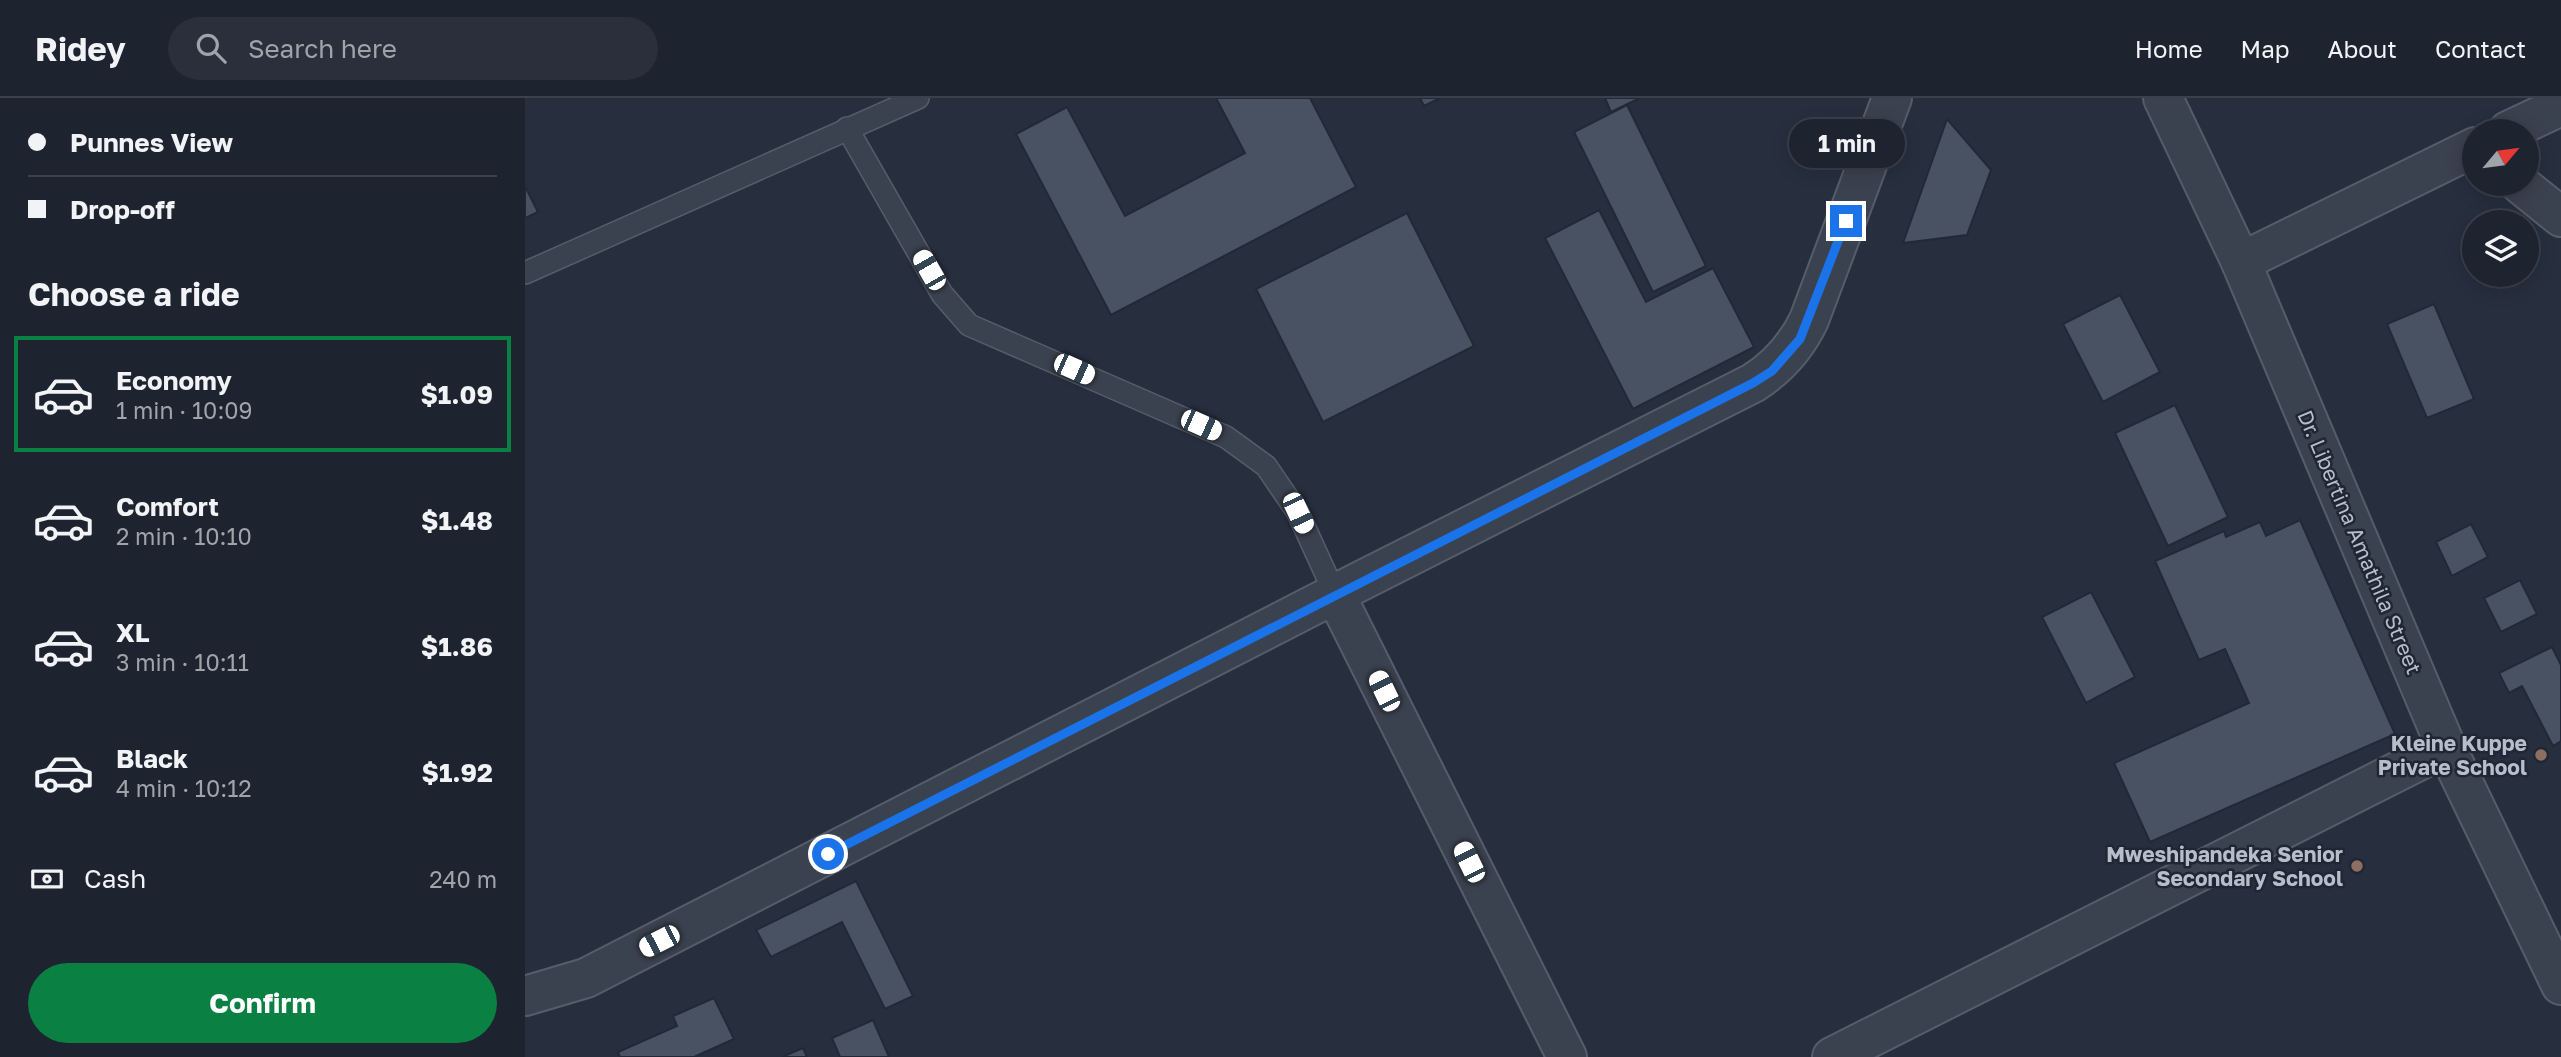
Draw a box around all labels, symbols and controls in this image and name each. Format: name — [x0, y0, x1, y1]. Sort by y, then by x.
search box — [168, 17, 658, 80]
text: Ridey — [35, 29, 126, 68]
icon: search — [192, 29, 230, 67]
text: Search here — [248, 33, 397, 64]
text: Home — [2135, 34, 2203, 63]
text: Map — [2241, 34, 2290, 63]
text: About — [2328, 34, 2397, 63]
text: Contact — [2435, 34, 2526, 63]
north arrow — [2462, 119, 2539, 196]
map controls — [2462, 119, 2539, 287]
callout: 1 min — [1788, 120, 1904, 169]
text: Punnes View — [70, 127, 233, 158]
text: 1 min — [1818, 129, 1876, 157]
text: Drop-off — [70, 194, 175, 225]
route end — [1830, 205, 1862, 237]
button: layers — [2462, 210, 2539, 287]
car — [910, 247, 949, 293]
text: Choose a ride — [28, 275, 240, 313]
car — [1051, 351, 1098, 387]
icon: car — [32, 363, 95, 426]
text: Economy — [116, 365, 232, 396]
text: $1.09 — [420, 379, 493, 410]
text: 1 min · 10:09 — [116, 396, 252, 424]
street label: Dr. Libertina Amathila Street — [2292, 406, 2428, 678]
car — [1178, 407, 1225, 443]
icon: car — [32, 489, 95, 552]
car — [1280, 490, 1317, 536]
text: Comfort — [116, 491, 219, 522]
text: $1.48 — [421, 505, 493, 536]
text: 2 min · 10:10 — [116, 522, 252, 550]
icon: car — [32, 615, 95, 678]
text: XL — [116, 617, 150, 648]
text: $1.86 — [421, 631, 493, 662]
text: 3 min · 10:11 — [116, 648, 249, 676]
car — [1366, 668, 1403, 714]
place label: Kleine Kuppe Private School — [2378, 730, 2527, 780]
icon: car — [32, 741, 95, 804]
text: Black — [116, 743, 188, 774]
marker: Kleine Kuppe Private School — [2533, 747, 2549, 763]
text: $1.92 — [421, 757, 493, 788]
text: 4 min · 10:12 — [116, 774, 252, 802]
route start — [812, 838, 844, 870]
car — [1451, 839, 1488, 885]
place label: Mweshipandeka Senior Secondary School — [2106, 841, 2343, 891]
marker: Mweshipandeka Senior Secondary School — [2349, 858, 2365, 874]
icon: cash — [28, 860, 66, 898]
text: Cash — [84, 863, 146, 894]
text: 240 m — [429, 865, 497, 893]
car — [636, 922, 683, 960]
button: Confirm — [28, 963, 497, 1043]

